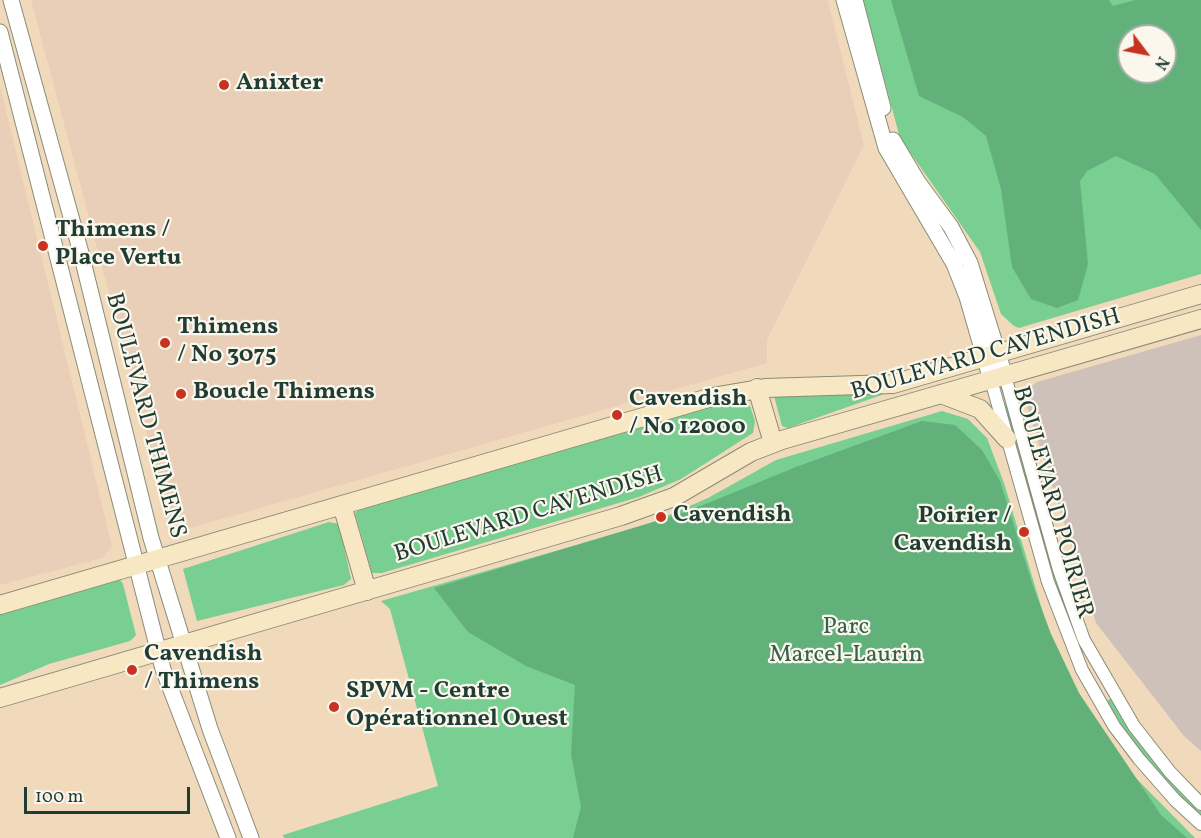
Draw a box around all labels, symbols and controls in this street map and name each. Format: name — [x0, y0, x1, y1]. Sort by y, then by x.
north arrow — [1117, 24, 1177, 84]
text: N — [1148, 52, 1173, 73]
place label: Anixter — [236, 71, 323, 99]
marker: Anixter — [217, 78, 231, 92]
place label: Thimens / Place Vertu — [55, 218, 181, 274]
marker: Thimens / Place Vertu — [36, 239, 50, 253]
street label: BOULEVARD THIMENS — [97, 290, 191, 542]
street label: BOULEVARD CAVENDISH — [848, 304, 1124, 408]
place label: Thimens / No 3075 — [177, 315, 278, 371]
marker: Thimens / No 3075 — [158, 336, 172, 350]
place label: Boucle Thimens — [193, 380, 375, 408]
street label: BOULEVARD POIRIER — [1004, 383, 1098, 623]
marker: Boucle Thimens — [174, 387, 188, 401]
place label: Cavendish / No 12000 — [629, 387, 747, 443]
marker: Cavendish / No 12000 — [610, 408, 624, 422]
street label: BOULEVARD CAVENDISH — [391, 461, 667, 571]
place label: Cavendish — [673, 503, 791, 531]
place label: Poirier / Cavendish — [894, 504, 1012, 560]
marker: Cavendish — [654, 510, 668, 524]
marker: Poirier / Cavendish — [1017, 525, 1031, 539]
park label: Parc Marcel-Laurin — [769, 615, 923, 671]
place label: Cavendish / Thimens — [144, 642, 262, 698]
marker: Cavendish / Thimens — [125, 663, 139, 677]
place label: SPVM - Centre Opérationnel Ouest — [346, 679, 567, 735]
marker: SPVM - Centre Opérationnel Ouest — [327, 700, 341, 714]
scale bar — [27, 775, 194, 813]
text: 100 m — [35, 785, 84, 810]

